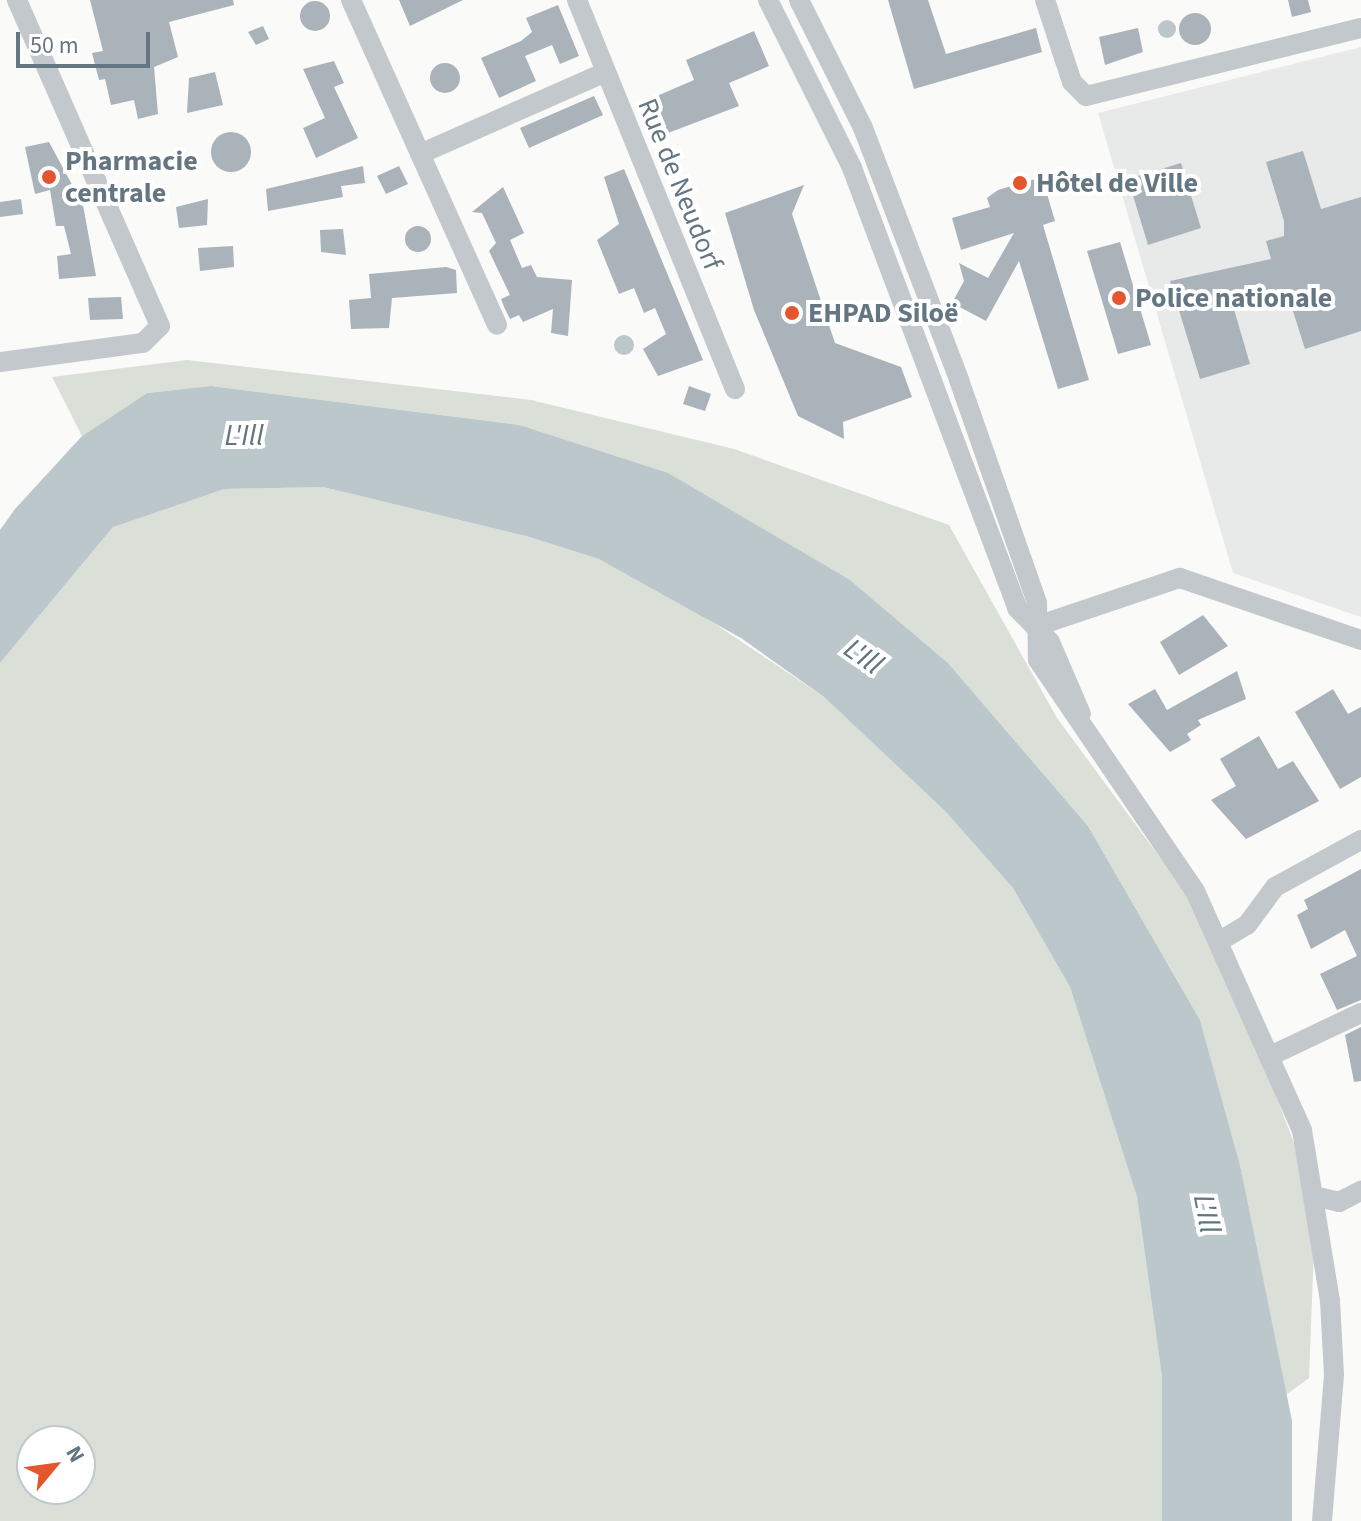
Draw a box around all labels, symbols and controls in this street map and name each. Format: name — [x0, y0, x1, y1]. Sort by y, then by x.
scale bar — [20, 16, 154, 66]
text: 50 m — [30, 28, 79, 63]
street label: Rue de Neudorf — [630, 94, 730, 274]
place label: Pharmacie centrale — [65, 144, 198, 210]
place label: Hôtel de Ville — [1036, 166, 1198, 200]
marker: Pharmacie centrale — [40, 168, 58, 186]
marker: Hôtel de Ville — [1011, 174, 1029, 192]
place label: Police nationale — [1135, 281, 1332, 315]
marker: Police nationale — [1110, 289, 1128, 307]
place label: EHPAD Siloë — [808, 296, 959, 330]
marker: EHPAD Siloë — [783, 304, 801, 322]
water label: L'Ill — [224, 418, 264, 454]
water label: L'Ill — [837, 631, 889, 683]
water label: L'Ill — [1185, 1191, 1227, 1237]
north arrow — [16, 1425, 96, 1505]
text: N — [58, 1440, 93, 1468]

